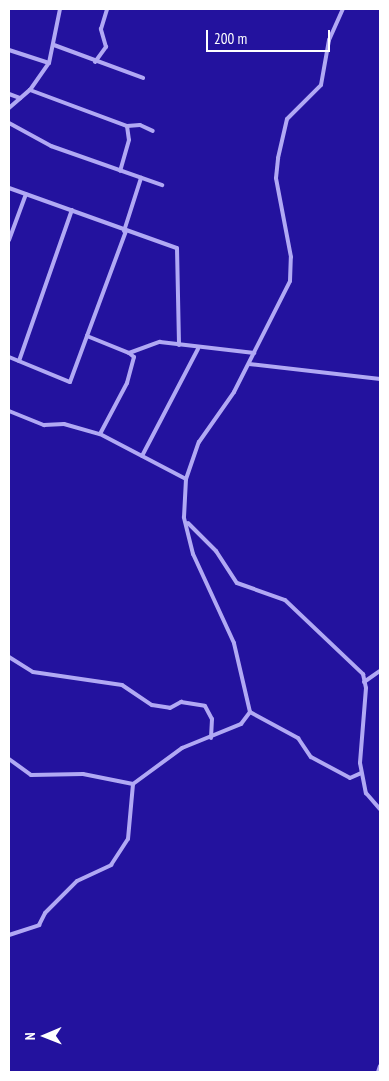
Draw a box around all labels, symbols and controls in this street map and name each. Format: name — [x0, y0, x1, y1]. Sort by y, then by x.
scale bar — [209, 20, 333, 52]
text: 200 m — [214, 29, 247, 48]
north arrow — [20, 1011, 70, 1061]
text: N — [21, 1032, 39, 1040]

